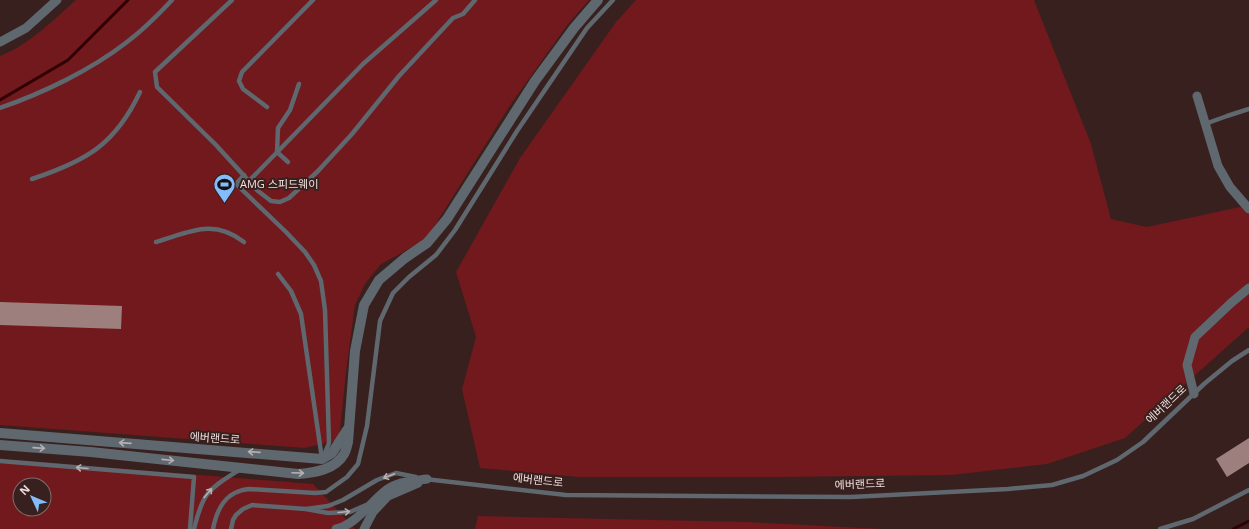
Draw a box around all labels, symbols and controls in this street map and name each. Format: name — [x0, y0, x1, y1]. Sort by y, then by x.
sports icon: AMG 스피드웨이 — [211, 171, 237, 204]
place label: AMG 스피드웨이 — [240, 176, 318, 191]
street label: 에버랜드로 — [1142, 381, 1189, 426]
street label: 에버랜드로 — [189, 428, 241, 447]
one-way arrow — [119, 439, 132, 446]
one-way arrow — [32, 445, 45, 452]
one-way arrow — [248, 449, 261, 456]
one-way arrow — [161, 456, 174, 464]
one-way arrow — [76, 464, 89, 471]
one-way arrow — [291, 469, 304, 477]
street label: 에버랜드로 — [512, 469, 564, 490]
one-way arrow — [383, 472, 395, 480]
street label: 에버랜드로 — [834, 475, 886, 492]
north arrow — [12, 477, 52, 517]
text: N — [16, 481, 33, 498]
one-way arrow — [204, 488, 212, 499]
one-way arrow — [338, 508, 351, 515]

